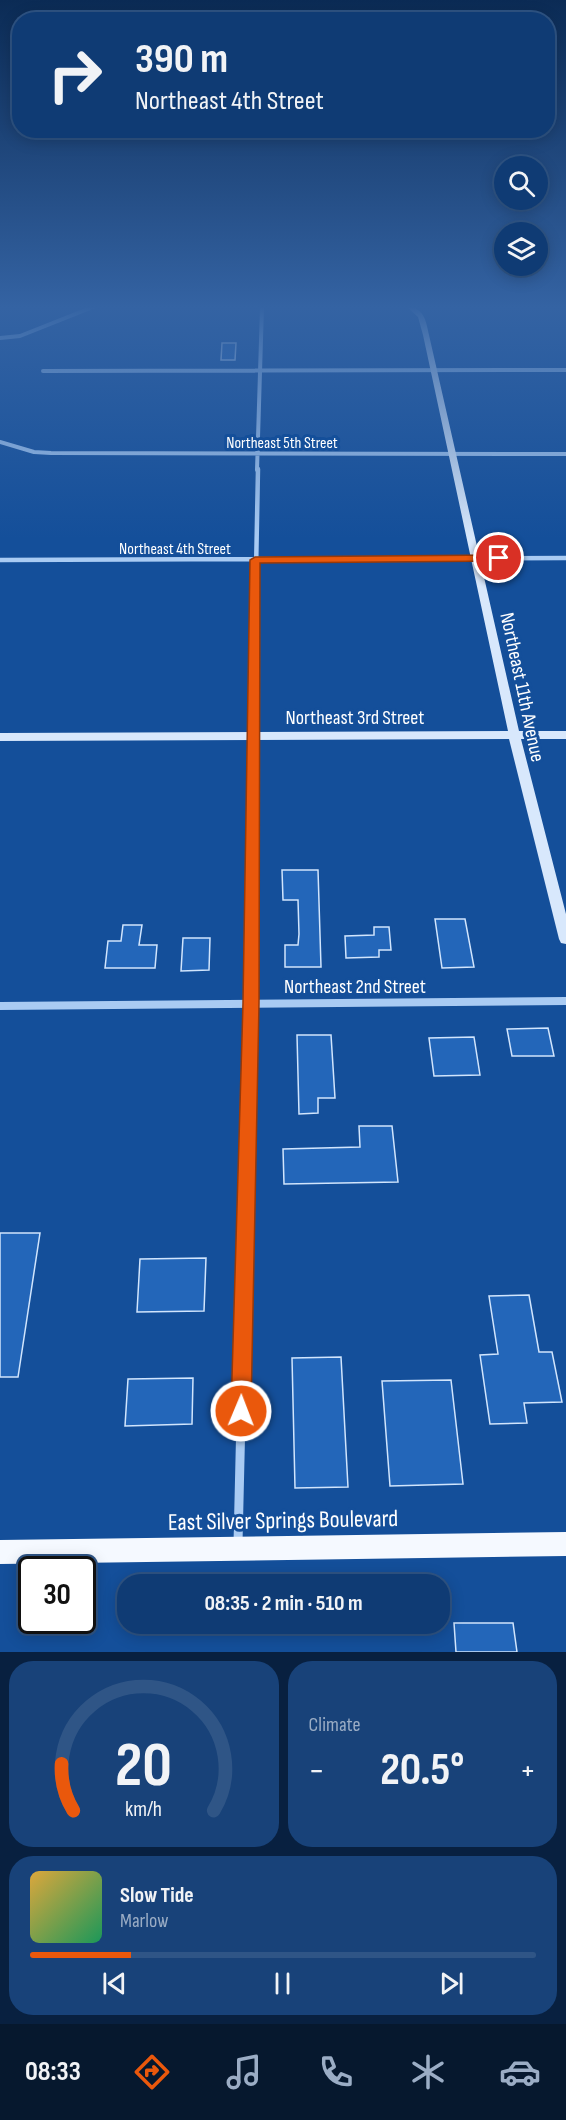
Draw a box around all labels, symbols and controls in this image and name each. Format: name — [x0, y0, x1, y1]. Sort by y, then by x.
text: 390 m — [135, 34, 228, 85]
icon: right — [36, 36, 114, 114]
text: Northeast 4th Street — [135, 85, 324, 117]
map controls — [494, 156, 548, 276]
button: search — [494, 156, 548, 210]
button: layers — [494, 222, 548, 276]
street label: Northeast 5th Street — [226, 434, 338, 453]
pin — [473, 532, 524, 583]
street label: Northeast 4th Street — [119, 540, 231, 559]
icon: arrive — [482, 541, 515, 574]
street label: Northeast 11th Avenue — [494, 610, 550, 764]
street label: Northeast 3rd Street — [286, 706, 424, 730]
street label: Northeast 2nd Street — [284, 975, 426, 999]
position arrow — [209, 1379, 273, 1443]
street label: East Silver Springs Boulevard — [168, 1504, 398, 1537]
speed limit sign: 30 — [18, 1556, 96, 1634]
text: 08:35 · 2 min · 510 m — [204, 1590, 363, 1617]
text: Climate — [309, 1713, 361, 1737]
text: 20 — [115, 1729, 172, 1804]
text: 20.5° — [380, 1743, 464, 1798]
text: − — [309, 1751, 325, 1791]
text: + — [520, 1751, 536, 1791]
text: km/h — [125, 1797, 162, 1822]
text: Slow Tide — [120, 1882, 194, 1909]
text: Marlow — [120, 1909, 168, 1933]
icon: previous — [98, 1967, 131, 2000]
icon: pause — [266, 1967, 299, 2000]
icon: next — [435, 1967, 468, 2000]
icon: directions — [131, 2051, 173, 2093]
icon: music — [223, 2051, 265, 2093]
icon: phone — [315, 2051, 357, 2093]
icon: climate — [407, 2051, 449, 2093]
icon: car — [499, 2051, 541, 2093]
text: 08:33 — [25, 2056, 81, 2088]

